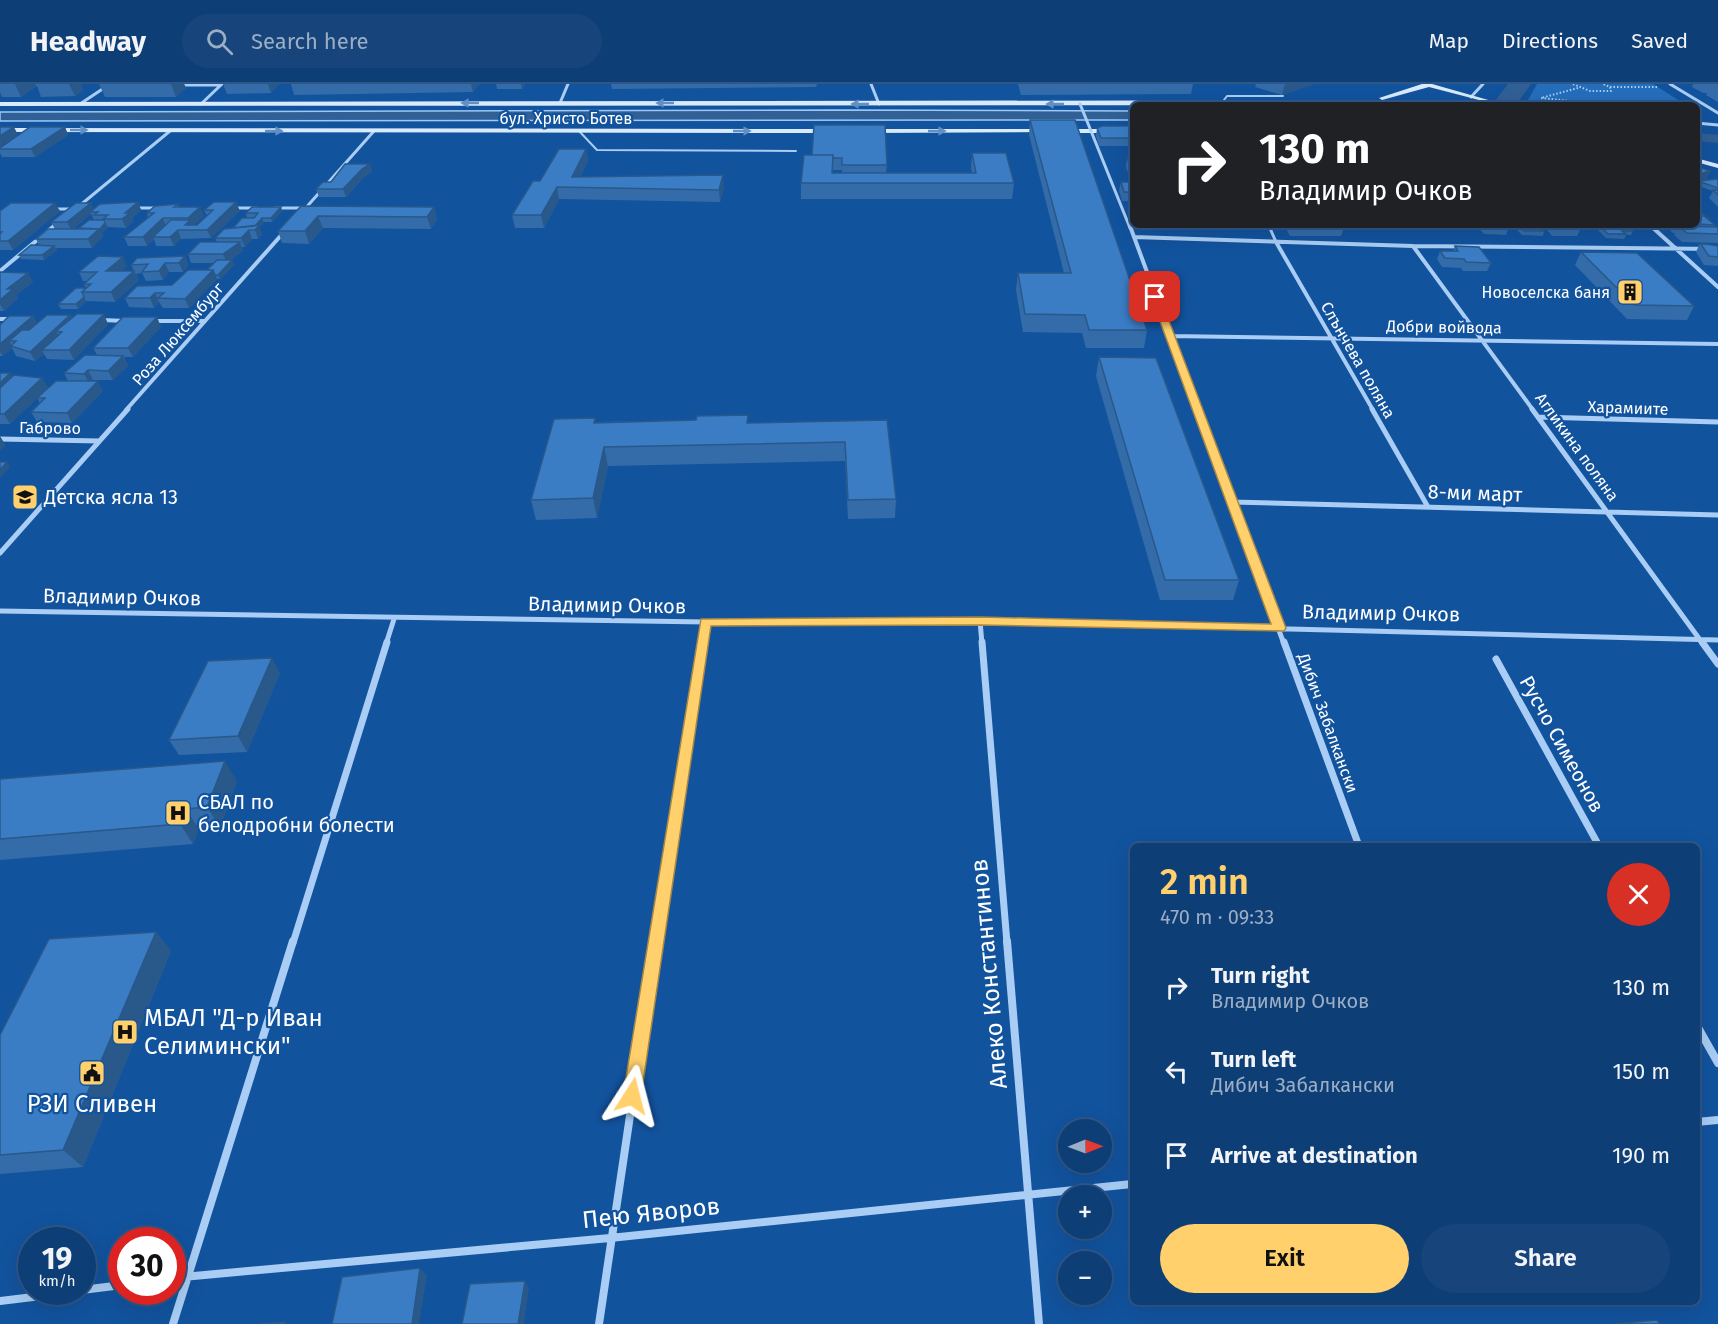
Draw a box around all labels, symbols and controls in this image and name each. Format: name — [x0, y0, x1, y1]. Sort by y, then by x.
search box — [182, 14, 602, 68]
text: Headway — [30, 25, 146, 58]
icon: search — [203, 25, 236, 58]
text: Search here — [251, 28, 369, 55]
text: Map — [1429, 28, 1469, 54]
text: Directions — [1502, 28, 1598, 54]
text: Saved — [1631, 28, 1688, 54]
one-way arrow — [460, 98, 479, 108]
one-way arrow — [655, 98, 674, 108]
one-way arrow — [850, 99, 869, 109]
one-way arrow — [1045, 99, 1064, 109]
street label: бул. Христо Ботев — [500, 109, 632, 128]
text: 130 m — [1259, 124, 1370, 174]
one-way arrow — [70, 125, 89, 135]
one-way arrow — [265, 126, 284, 136]
one-way arrow — [733, 126, 752, 136]
one-way arrow — [928, 126, 947, 136]
icon: right — [1160, 126, 1238, 204]
text: Владимир Очков — [1259, 175, 1473, 207]
pin — [1129, 271, 1180, 322]
building icon: Новоселска баня — [1615, 277, 1645, 307]
street label: Роза Люксембург — [128, 279, 228, 389]
icon: arrive — [1138, 280, 1171, 313]
place label: Новоселска баня — [1482, 283, 1610, 302]
street label: Слънчева поляна — [1317, 298, 1399, 422]
street label: Добри войвода — [1385, 316, 1502, 338]
street label: Агликина поляна — [1531, 389, 1623, 505]
street label: Харамиите — [1587, 397, 1669, 419]
street label: Габрово — [19, 418, 81, 438]
street label: 8-ми март — [1427, 479, 1524, 507]
school or university icon: Детска ясла 13 — [10, 482, 40, 512]
place label: Детска ясла 13 — [43, 485, 178, 509]
street label: Владимир Очков — [43, 584, 201, 610]
street label: Владимир Очков — [528, 592, 686, 618]
street label: Владимир Очков — [1302, 600, 1460, 626]
street label: Дибич Забалкански — [1294, 650, 1362, 795]
street label: Русчо Симеонов — [1515, 671, 1609, 817]
place label: СБАЛ по белодробни болести — [198, 790, 395, 837]
hospital icon: СБАЛ по белодробни болести — [163, 798, 193, 828]
street label: Алеко Константинов — [965, 858, 1013, 1090]
text: 2 min — [1160, 860, 1249, 904]
button: close — [1607, 863, 1670, 926]
text: 470 m · 09:33 — [1160, 905, 1274, 929]
text: Turn right — [1211, 962, 1310, 989]
icon: right — [1160, 971, 1193, 1004]
text: 130 m — [1613, 974, 1670, 1001]
text: Владимир Очков — [1211, 989, 1369, 1013]
place label: МБАЛ "Д-р Иван Селимински" — [144, 1004, 323, 1060]
hospital icon: МБАЛ "Д-р Иван Селимински" — [110, 1017, 140, 1047]
text: Turn left — [1211, 1046, 1296, 1073]
icon: left — [1160, 1055, 1193, 1088]
public building icon: РЗИ Сливен — [77, 1058, 107, 1088]
text: 150 m — [1612, 1058, 1670, 1085]
position arrow — [600, 1064, 664, 1128]
text: Дибич Забалкански — [1211, 1073, 1395, 1097]
place label: РЗИ Сливен — [27, 1090, 157, 1118]
north arrow — [1058, 1119, 1112, 1173]
map controls — [1058, 1119, 1112, 1305]
icon: arrive — [1160, 1139, 1193, 1172]
text: Arrive at destination — [1211, 1142, 1418, 1169]
text: 190 m — [1612, 1142, 1670, 1169]
button: + — [1058, 1185, 1112, 1239]
street label: Пею Яворов — [581, 1192, 721, 1234]
button: Exit — [1160, 1224, 1409, 1293]
button: Share — [1421, 1224, 1670, 1293]
speed limit sign: 30 — [108, 1227, 186, 1305]
text: 19 — [42, 1241, 72, 1277]
button: − — [1058, 1251, 1112, 1305]
text: km/h — [38, 1272, 76, 1290]

